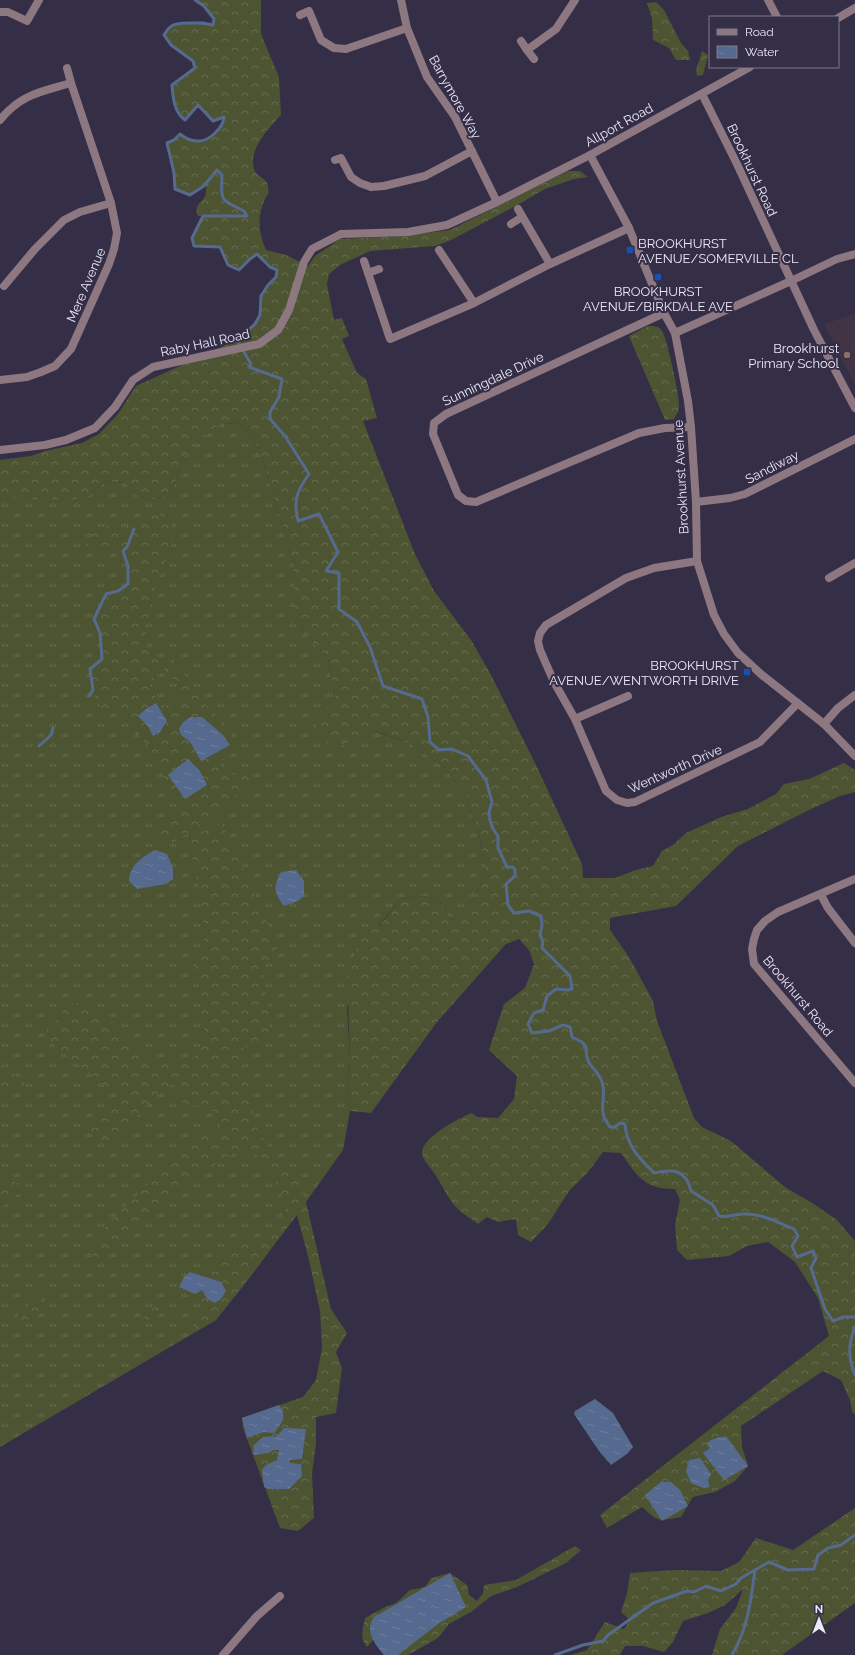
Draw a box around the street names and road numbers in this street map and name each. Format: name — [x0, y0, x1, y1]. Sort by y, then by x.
street label: Barrymore Way — [426, 53, 484, 141]
street label: Allport Road — [583, 100, 655, 150]
street label: Brookhurst Road — [724, 121, 780, 219]
street label: Mere Avenue — [64, 245, 109, 324]
street label: Raby Hall Road — [159, 326, 251, 360]
street label: Sunningdale Drive — [440, 349, 546, 409]
street label: Brookhurst Avenue — [670, 419, 691, 535]
street label: Sandiway — [743, 447, 801, 487]
street label: Wentworth Drive — [626, 741, 725, 796]
street label: Brookhurst Road — [760, 953, 836, 1039]

